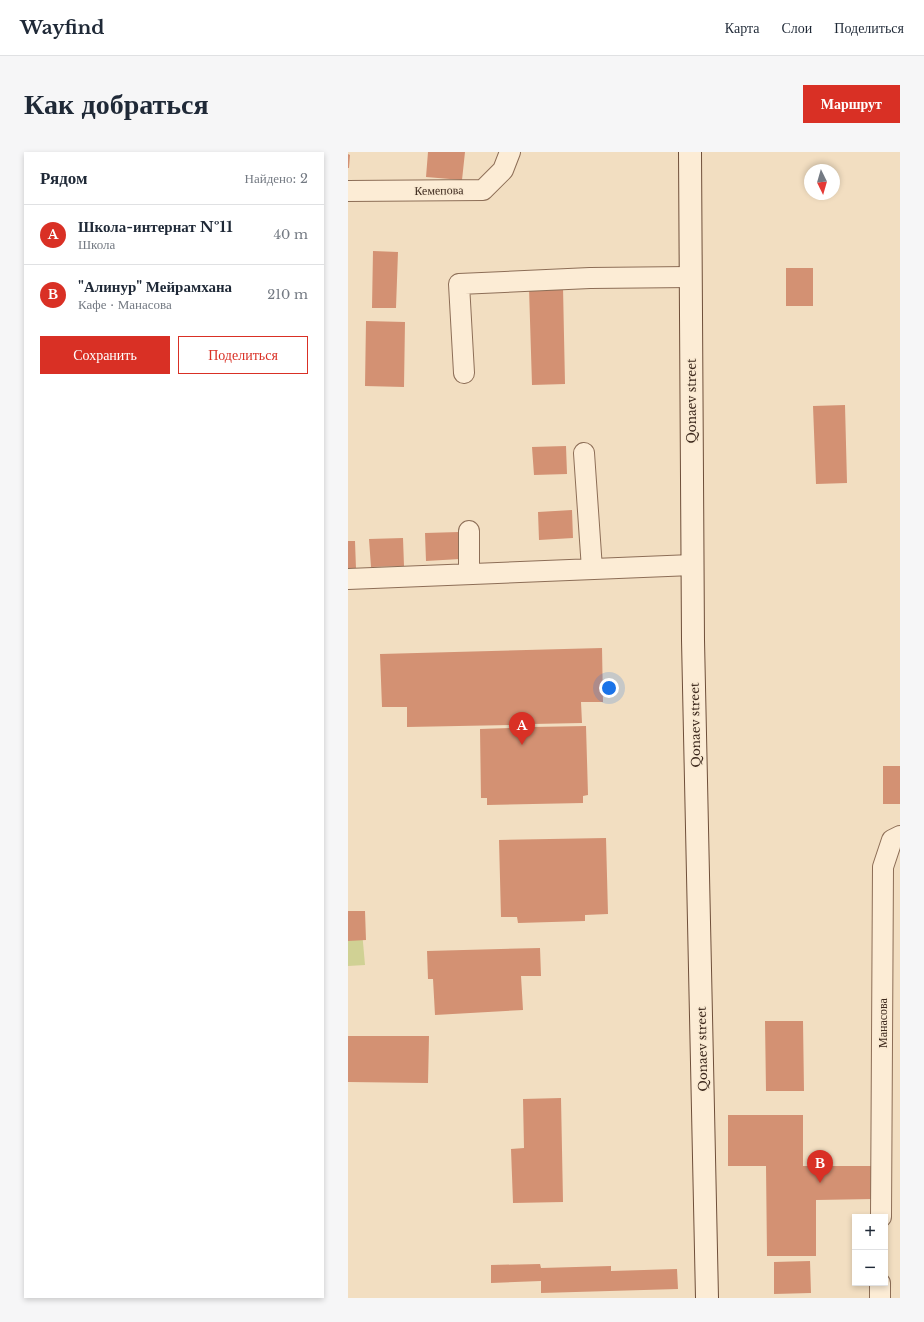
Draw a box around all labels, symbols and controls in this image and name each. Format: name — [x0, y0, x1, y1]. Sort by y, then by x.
text: Wayfind — [20, 16, 105, 39]
text: Карта — [725, 19, 759, 37]
text: Слои — [781, 19, 812, 37]
text: Поделиться — [834, 19, 904, 37]
button: Маршрут — [803, 85, 900, 123]
text: Как добраться — [24, 87, 209, 122]
north arrow — [804, 164, 840, 200]
text: Рядом — [40, 168, 88, 189]
text: Найдено: 2 — [245, 170, 308, 187]
street label: Кемепова — [414, 182, 464, 198]
text: Школа-интернат №11 — [78, 217, 233, 236]
text: A — [48, 226, 58, 243]
text: 40 m — [273, 226, 308, 243]
text: Школа — [78, 236, 115, 253]
text: "Алинур" Мейрамхана — [78, 277, 232, 296]
text: B — [48, 286, 58, 303]
text: 210 m — [267, 286, 308, 303]
text: Кафе · Манасова — [78, 296, 172, 313]
button: Сохранить — [40, 336, 170, 374]
button: Поделиться — [178, 336, 308, 374]
street label: Qonaev street — [684, 358, 699, 444]
your location — [599, 678, 619, 698]
street label: Qonaev street — [687, 682, 703, 768]
pin: A — [509, 712, 535, 745]
street label: Манасова — [875, 997, 890, 1048]
street label: Qonaev street — [694, 1006, 710, 1092]
pin: B — [807, 1150, 833, 1183]
map controls — [852, 1214, 888, 1286]
button: + — [852, 1214, 888, 1250]
button: − — [852, 1250, 888, 1286]

